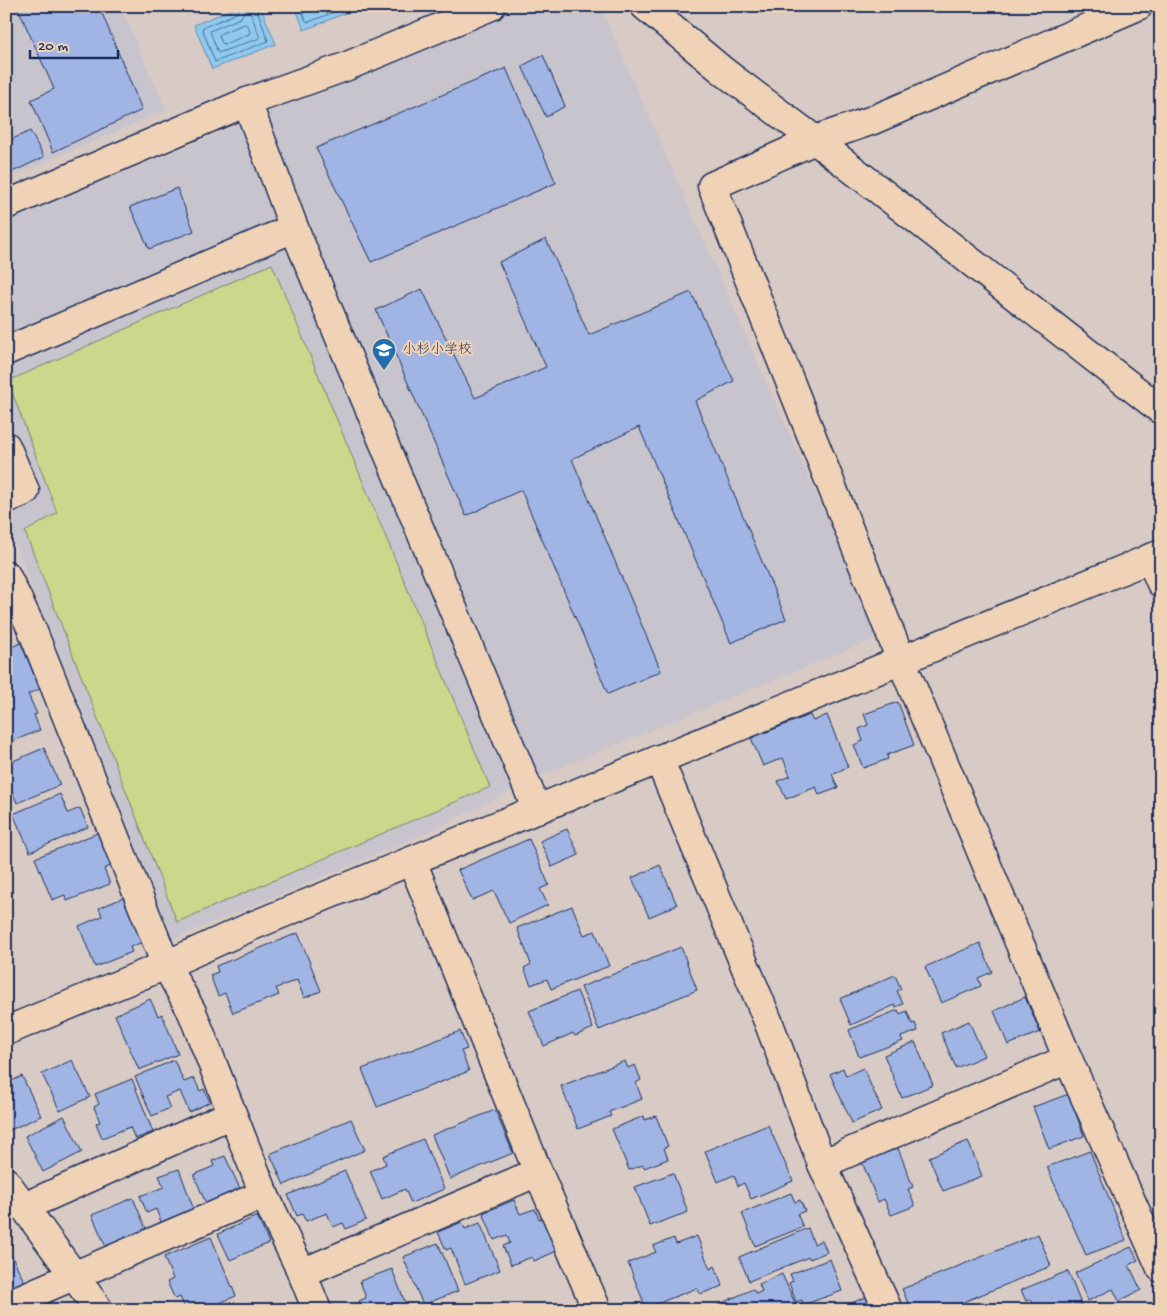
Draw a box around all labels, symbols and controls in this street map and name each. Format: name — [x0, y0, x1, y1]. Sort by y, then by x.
scale bar — [30, 28, 118, 60]
text: 20 m — [38, 38, 68, 56]
school or university icon: 小杉小学校 — [371, 337, 397, 371]
place label: 小杉小学校 — [402, 342, 472, 359]

